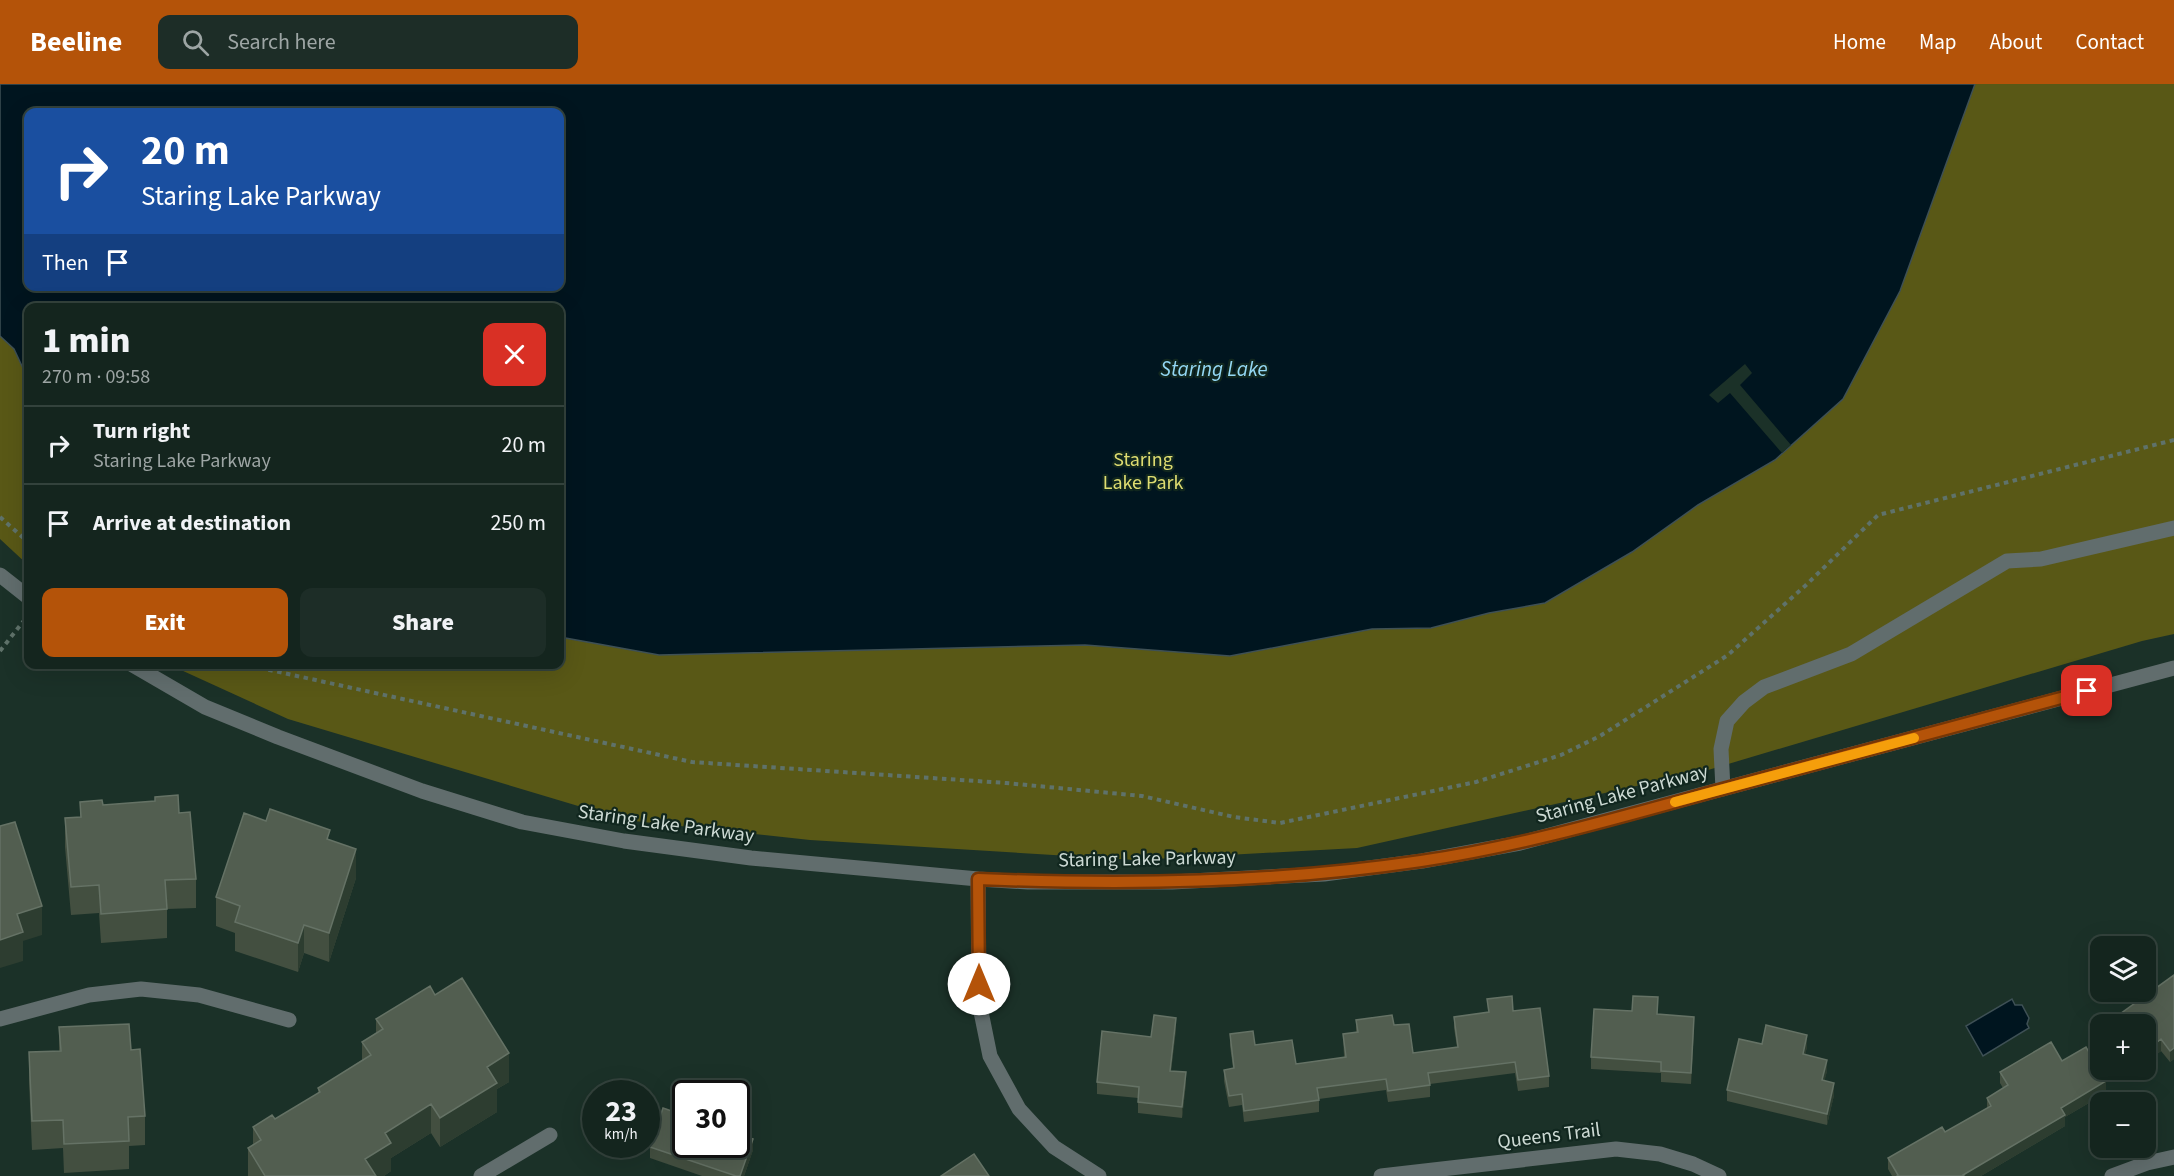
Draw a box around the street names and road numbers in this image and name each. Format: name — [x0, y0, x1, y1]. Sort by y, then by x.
street label: Staring Lake Parkway — [1533, 757, 1712, 831]
street label: Staring Lake Parkway — [576, 798, 757, 850]
street label: Staring Lake Parkway — [1058, 843, 1237, 875]
street label: Queens Trail — [1496, 1116, 1602, 1156]

